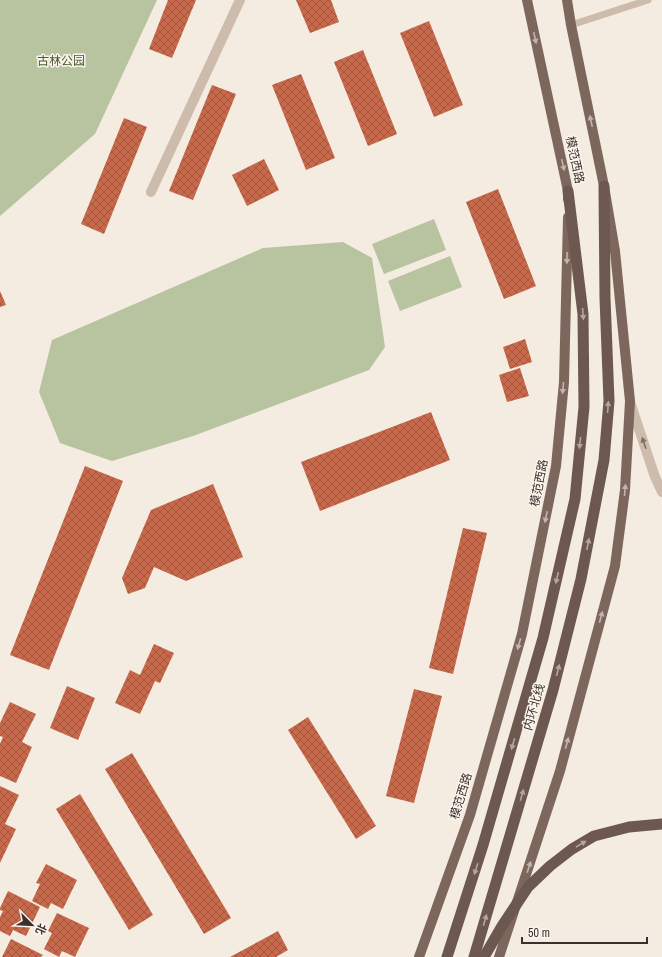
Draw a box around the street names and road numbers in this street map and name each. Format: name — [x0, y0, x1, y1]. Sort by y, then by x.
street label: 模范西路 — [562, 135, 588, 185]
street label: 模范西路 — [527, 458, 551, 508]
street label: 内环北线 — [520, 682, 548, 732]
street label: 模范西路 — [446, 771, 476, 821]

